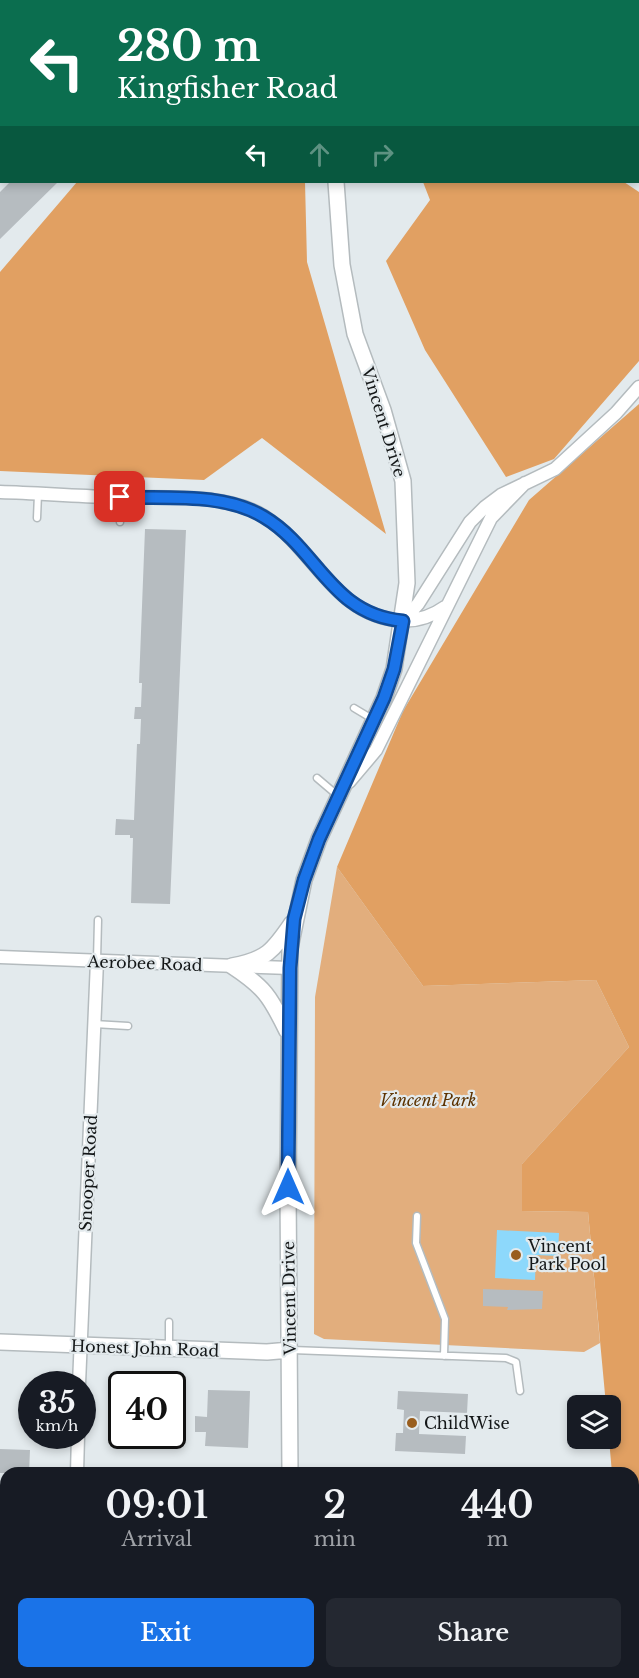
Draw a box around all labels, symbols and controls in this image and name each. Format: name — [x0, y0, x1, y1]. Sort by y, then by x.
text: 280 m — [117, 20, 260, 72]
icon: left — [18, 24, 96, 102]
text: Kingfisher Road — [117, 72, 338, 105]
icon: left — [240, 138, 273, 171]
icon: ahead — [303, 138, 336, 171]
icon: right — [366, 138, 399, 171]
street label: Vincent Drive — [357, 364, 410, 479]
pin — [94, 471, 145, 522]
icon: arrive — [103, 480, 136, 513]
street label: Aerobee Road — [86, 951, 203, 975]
park label: Vincent Park — [380, 1090, 476, 1110]
street label: Snooper Road — [75, 1114, 101, 1232]
position arrow — [256, 1155, 320, 1219]
place label: Vincent Park Pool — [527, 1236, 606, 1274]
street label: Vincent Drive — [278, 1241, 300, 1356]
marker: Vincent Park Pool — [509, 1248, 523, 1262]
street label: Honest John Road — [70, 1335, 220, 1361]
speed limit sign: 40 — [108, 1371, 186, 1449]
text: 35 — [39, 1384, 75, 1421]
map controls — [567, 1395, 621, 1449]
button: layers — [567, 1395, 621, 1449]
place label: ChildWise — [424, 1413, 510, 1433]
text: km/h — [36, 1416, 78, 1435]
marker: ChildWise — [405, 1416, 419, 1430]
text: 09:01 — [105, 1483, 209, 1528]
text: 2 — [323, 1483, 346, 1528]
text: 440 — [461, 1483, 534, 1528]
text: Arrival — [121, 1527, 192, 1551]
text: min — [314, 1527, 356, 1551]
text: m — [487, 1527, 508, 1551]
button: Exit — [18, 1598, 314, 1667]
button: Share — [326, 1598, 621, 1667]

